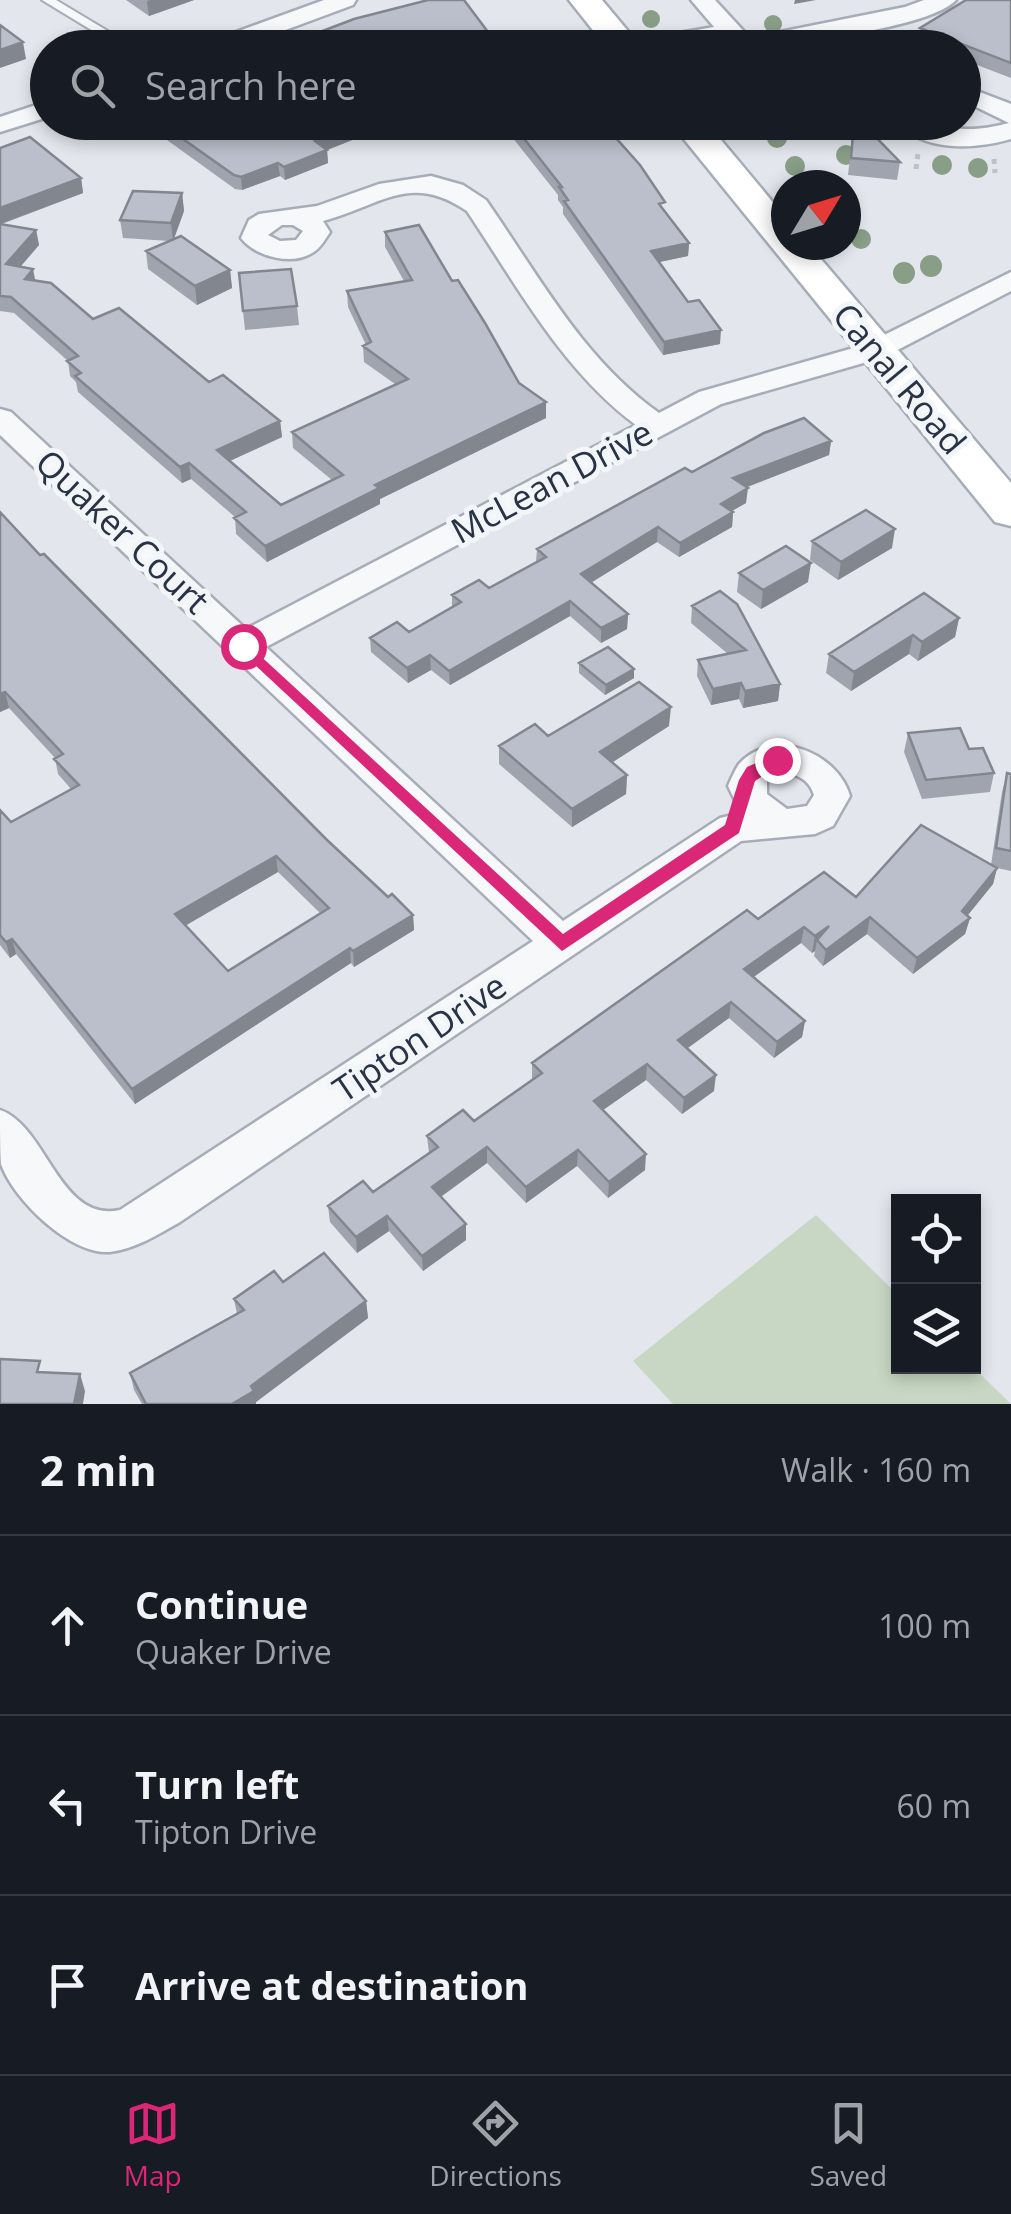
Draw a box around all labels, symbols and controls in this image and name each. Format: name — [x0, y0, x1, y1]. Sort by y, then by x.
search box — [30, 30, 981, 140]
icon: search — [65, 58, 120, 113]
text: Search here — [145, 59, 357, 111]
north arrow — [771, 170, 861, 260]
street label: Canal Road — [823, 293, 977, 464]
street label: McLean Drive — [442, 408, 660, 553]
street label: Quaker Court — [26, 438, 220, 623]
route start — [221, 624, 267, 670]
route end — [755, 738, 801, 784]
street label: Tipton Drive — [323, 962, 515, 1112]
map controls — [891, 1194, 981, 1374]
button: locate — [891, 1194, 981, 1284]
button: layers — [891, 1284, 981, 1374]
text: 2 min — [40, 1441, 157, 1498]
text: Walk · 160 m — [781, 1448, 971, 1491]
text: Continue — [135, 1578, 308, 1630]
icon: ahead — [40, 1598, 95, 1653]
text: 100 m — [878, 1604, 971, 1647]
text: Quaker Drive — [135, 1630, 332, 1673]
text: Turn left — [135, 1758, 299, 1810]
icon: left — [40, 1778, 95, 1833]
text: 60 m — [896, 1784, 971, 1827]
text: Tipton Drive — [135, 1810, 317, 1853]
icon: arrive — [40, 1958, 95, 2013]
text: Arrive at destination — [135, 1959, 529, 2011]
tab: Map — [124, 2096, 182, 2194]
tab: Directions — [429, 2096, 562, 2194]
tab: Saved — [809, 2096, 887, 2194]

